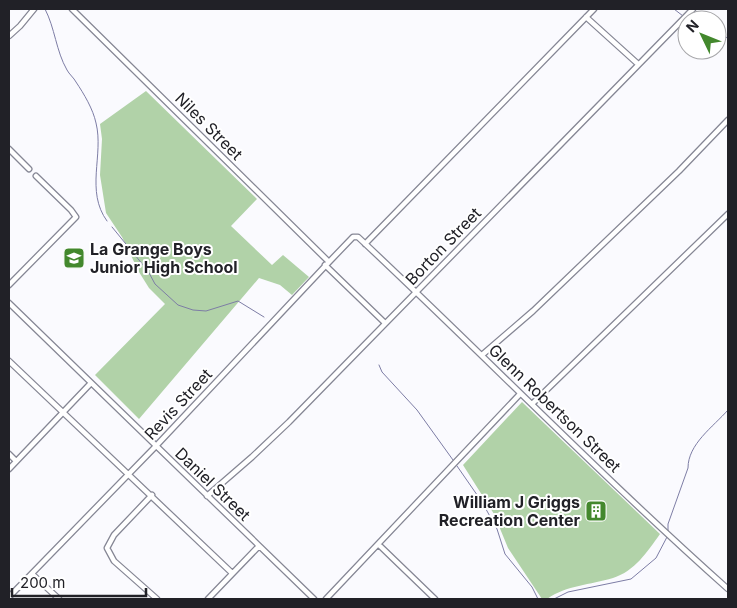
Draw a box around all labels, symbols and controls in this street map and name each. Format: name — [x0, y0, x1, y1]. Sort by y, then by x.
north arrow — [677, 10, 727, 60]
text: N — [682, 16, 702, 35]
street label: Niles Street — [171, 88, 247, 164]
street label: Borton Street — [401, 203, 485, 289]
place label: La Grange Boys Junior High School — [90, 239, 238, 277]
school or university icon: La Grange Boys Junior High School — [62, 246, 86, 270]
street label: Glenn Robertson Street — [485, 340, 625, 476]
street label: Revis Street — [140, 364, 216, 444]
street label: Daniel Street — [171, 443, 255, 525]
place label: William J Griggs Recreation Center — [439, 492, 580, 530]
building icon: William J Griggs Recreation Center — [584, 499, 608, 523]
scale bar — [12, 566, 146, 598]
text: 200 m — [20, 573, 65, 592]

